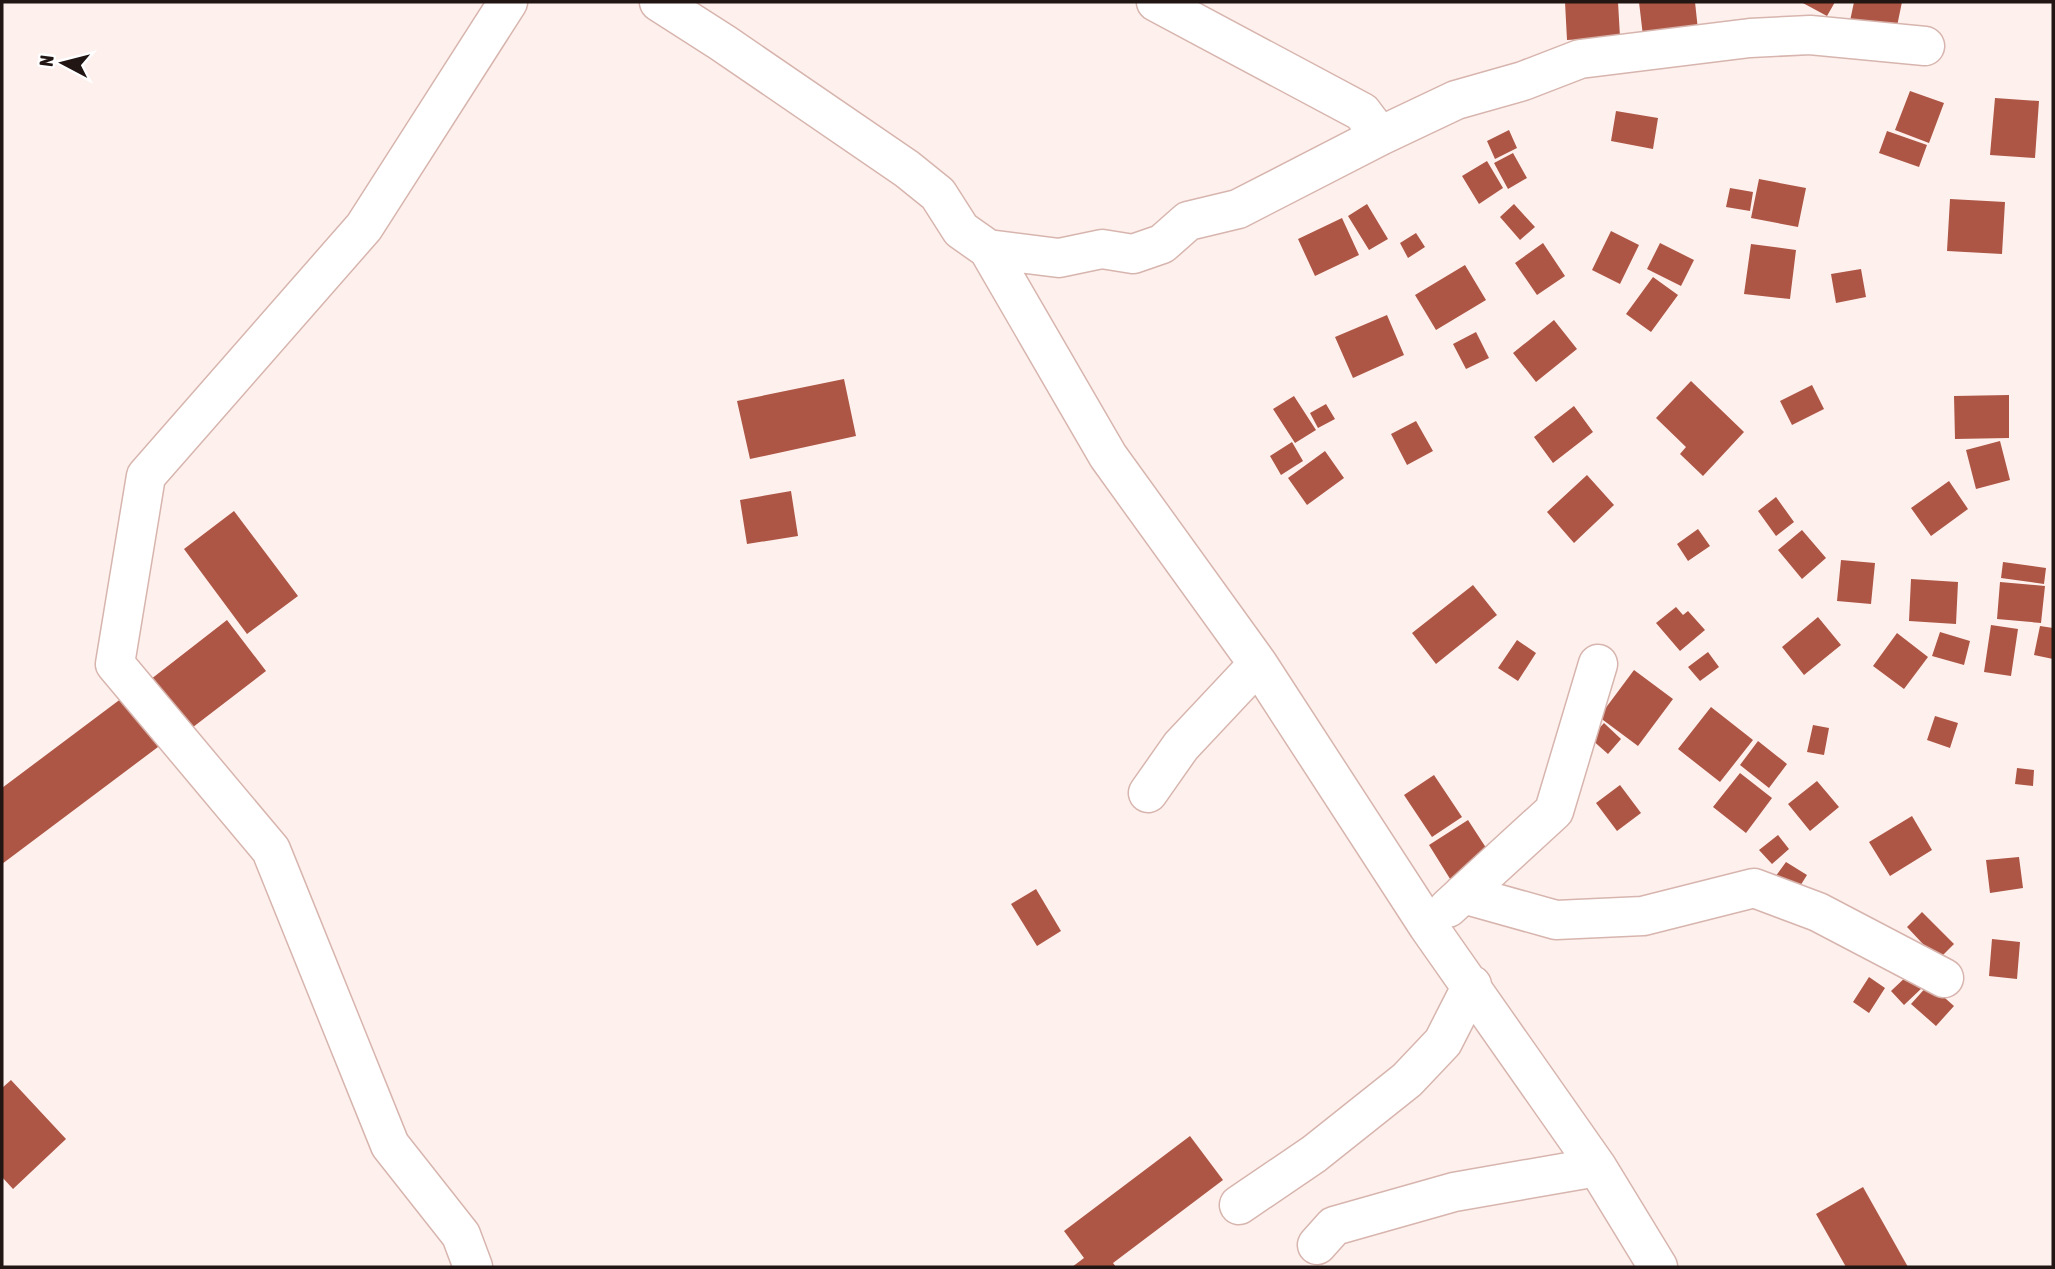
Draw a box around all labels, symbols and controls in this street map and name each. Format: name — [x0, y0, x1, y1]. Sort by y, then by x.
north arrow — [28, 28, 98, 98]
text: N — [35, 54, 58, 68]

